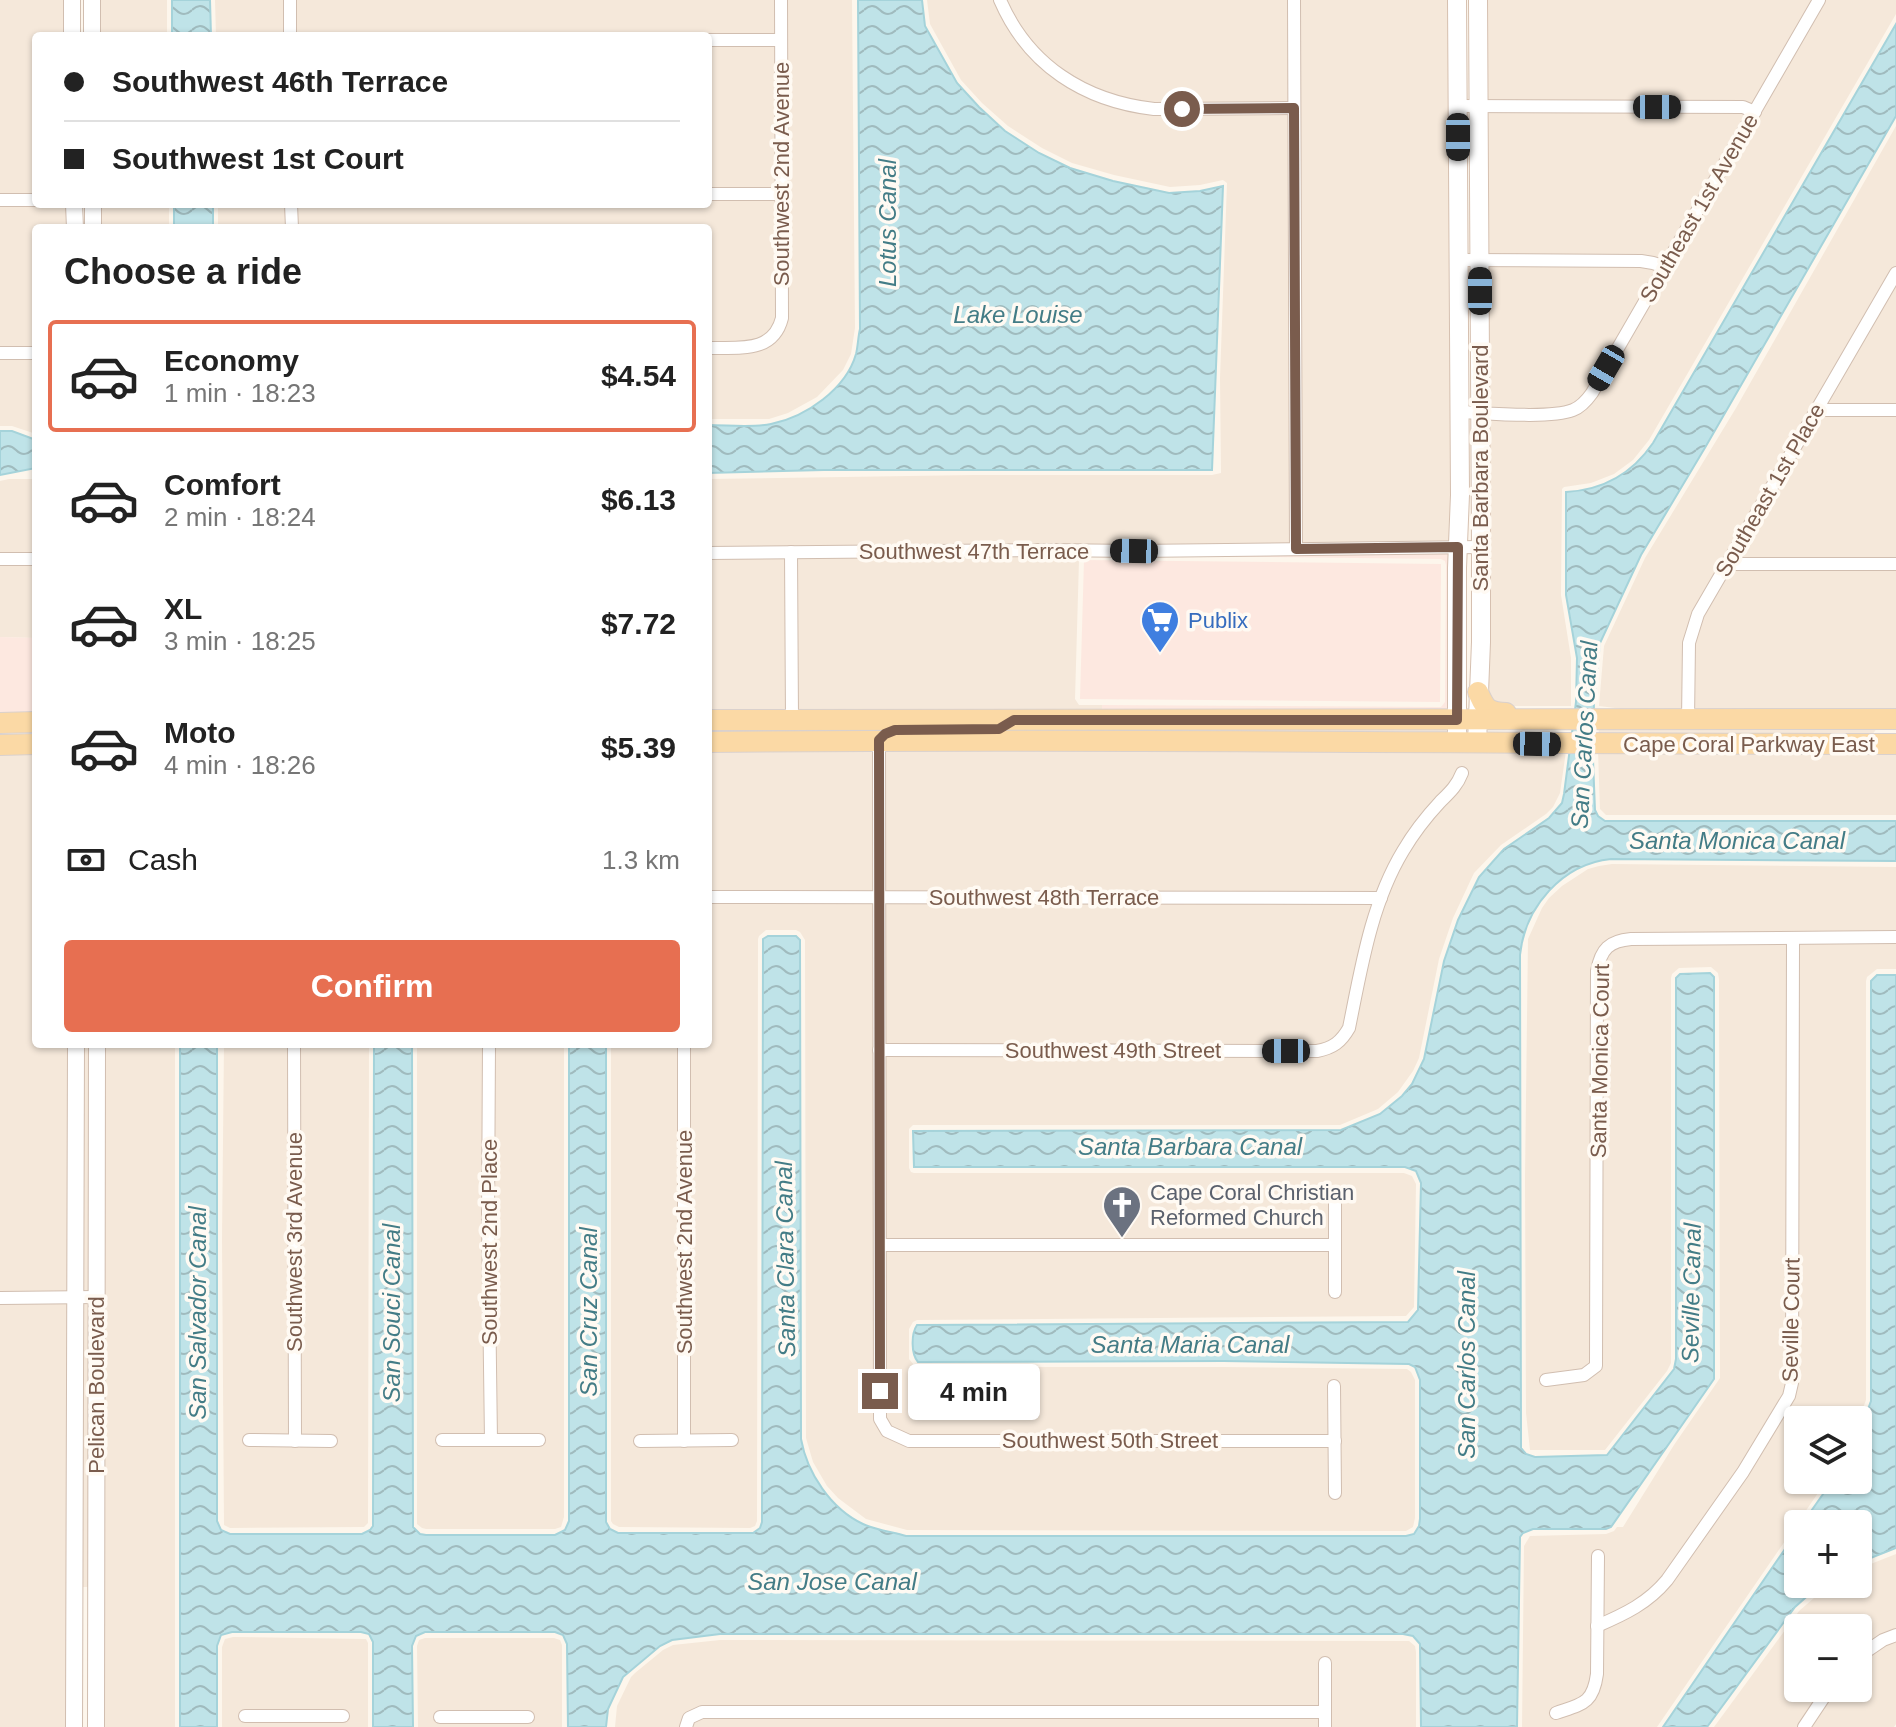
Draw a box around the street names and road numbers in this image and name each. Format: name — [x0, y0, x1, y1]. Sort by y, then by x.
street label: Southwest 2nd Avenue — [769, 62, 794, 286]
street label: Southeast 1st Avenue — [1635, 109, 1763, 307]
street label: Santa Barbara Boulevard — [1468, 344, 1493, 592]
street label: Southeast 1st Place — [1710, 399, 1830, 581]
street label: Southwest 47th Terrace — [859, 539, 1089, 564]
street label: Cape Coral Parkway East — [1623, 732, 1875, 757]
street label: Southwest 48th Terrace — [929, 885, 1159, 910]
street label: Santa Monica Court — [1586, 964, 1614, 1158]
street label: Southwest 49th Street — [1005, 1038, 1221, 1063]
street label: Southwest 2nd Avenue — [672, 1130, 697, 1354]
street label: Southwest 3rd Avenue — [282, 1132, 307, 1352]
street label: Southwest 2nd Place — [477, 1139, 502, 1345]
street label: Seville Court — [1777, 1257, 1805, 1383]
street label: Pelican Boulevard — [84, 1296, 109, 1474]
street label: Southwest 50th Street — [1002, 1428, 1218, 1453]

